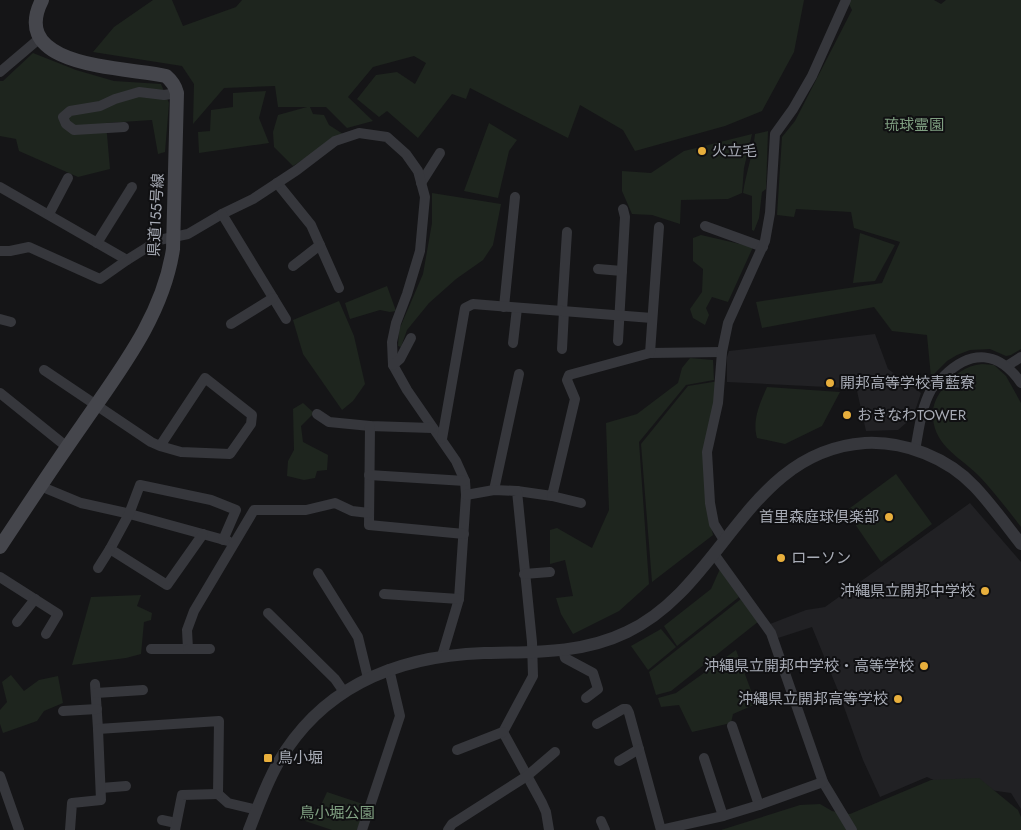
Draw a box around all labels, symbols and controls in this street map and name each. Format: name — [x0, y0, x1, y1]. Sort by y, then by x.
park label: 琉球霊園 — [884, 114, 944, 136]
place label: 火立毛 — [712, 140, 757, 162]
marker: 火立毛 — [696, 145, 708, 157]
street label: 県道155号線 — [143, 173, 169, 257]
place label: 開邦高等学校青藍寮 — [840, 372, 975, 394]
marker: 開邦高等学校青藍寮 — [824, 377, 836, 389]
place label: おきなわTOWER — [857, 404, 967, 426]
marker: おきなわTOWER — [841, 409, 853, 421]
place label: 首里森庭球倶楽部 — [759, 506, 879, 528]
marker: 首里森庭球倶楽部 — [883, 511, 895, 523]
place label: ローソン — [791, 547, 851, 569]
marker: ローソン — [775, 552, 787, 564]
place label: 沖縄県立開邦中学校 — [840, 580, 975, 602]
marker: 沖縄県立開邦中学校 — [979, 585, 991, 597]
place label: 沖縄県立開邦中学校・高等学校 — [704, 655, 914, 677]
marker: 沖縄県立開邦中学校・高等学校 — [918, 660, 930, 672]
place label: 沖縄県立開邦高等学校 — [738, 688, 888, 710]
marker: 沖縄県立開邦高等学校 — [892, 693, 904, 705]
place label: 鳥小堀 — [278, 747, 323, 769]
marker: 鳥小堀 — [262, 752, 274, 764]
park label: 鳥小堀公園 — [299, 802, 375, 824]

